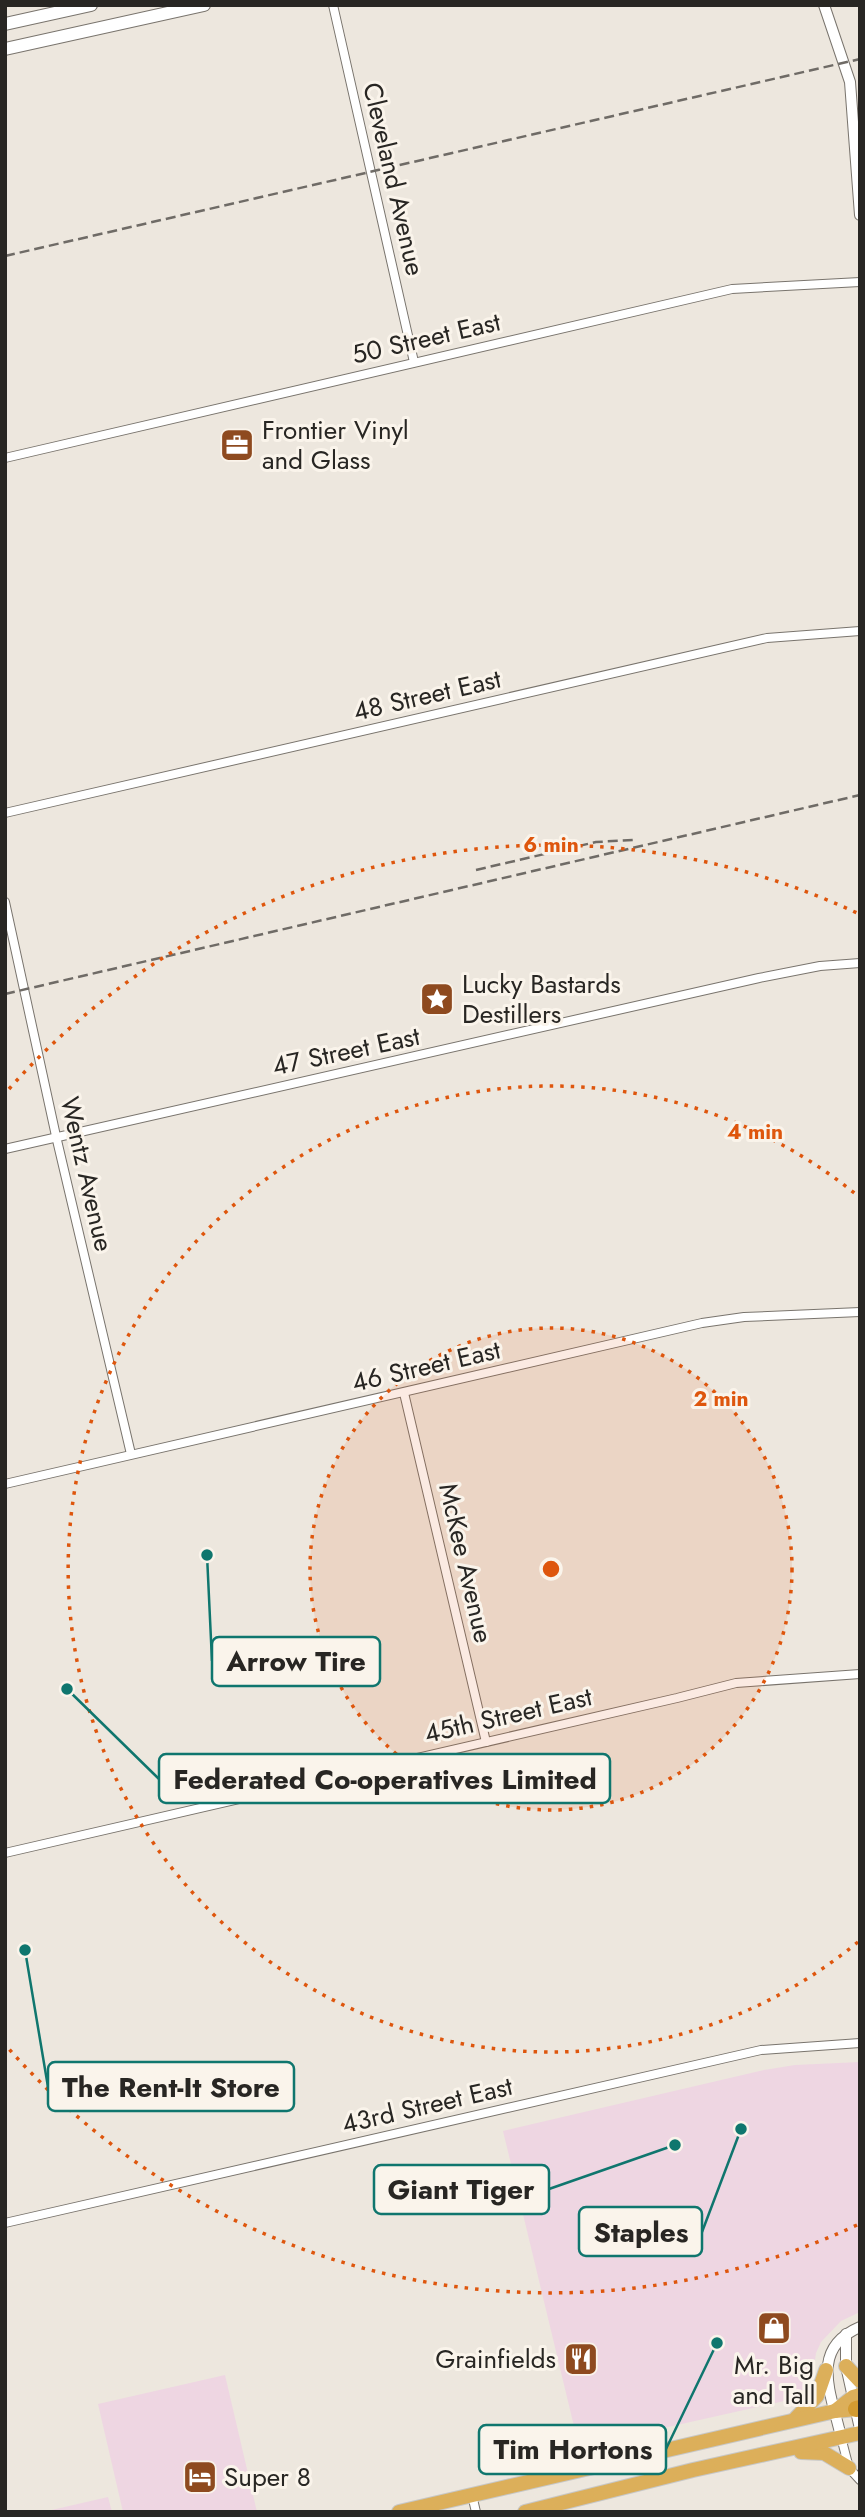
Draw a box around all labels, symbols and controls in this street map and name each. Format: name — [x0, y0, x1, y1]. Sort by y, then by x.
street label: Cleveland Avenue — [353, 79, 435, 279]
street label: 50 Street East — [348, 302, 505, 374]
place label: Frontier Vinyl and Glass — [262, 411, 409, 479]
office icon: Frontier Vinyl and Glass — [218, 426, 256, 464]
street label: 48 Street East — [349, 659, 505, 730]
text: 6 min — [523, 830, 579, 860]
place label: Lucky Bastards Destillers — [462, 965, 621, 1033]
place icon: Lucky Bastards Destillers — [418, 980, 456, 1018]
street label: 47 Street East — [269, 1017, 424, 1085]
street label: Wentz Avenue — [51, 1093, 123, 1255]
text: 4 min — [727, 1117, 783, 1147]
street label: 46 Street East — [348, 1330, 505, 1402]
text: 2 min — [693, 1384, 749, 1414]
street label: McKee Avenue — [429, 1479, 503, 1647]
centre of rings — [539, 1557, 563, 1581]
callout: Arrow Tire — [212, 1637, 380, 1686]
text: Arrow Tire — [225, 1641, 366, 1682]
street label: 45th Street East — [420, 1677, 596, 1753]
callout: Federated Co-operatives Limited — [159, 1754, 610, 1803]
text: Federated Co-operatives Limited — [173, 1759, 597, 1800]
callout: The Rent-It Store — [48, 2062, 294, 2111]
text: The Rent-It Store — [62, 2067, 280, 2108]
street label: 43rd Street East — [338, 2067, 517, 2143]
callout: Giant Tiger — [374, 2165, 549, 2214]
text: Giant Tiger — [387, 2169, 535, 2210]
callout: Staples — [579, 2207, 702, 2256]
text: Staples — [593, 2212, 689, 2253]
shop icon: Mr. Big and Tall — [755, 2309, 793, 2347]
place label: Grainfields — [435, 2340, 556, 2378]
restaurant icon: Grainfields — [562, 2340, 600, 2378]
place label: Mr. Big and Tall — [733, 2346, 815, 2414]
callout: Tim Hortons — [479, 2425, 666, 2474]
text: Tim Hortons — [493, 2429, 653, 2470]
hotel icon: Super 8 — [181, 2458, 219, 2496]
place label: Super 8 — [224, 2458, 311, 2496]

